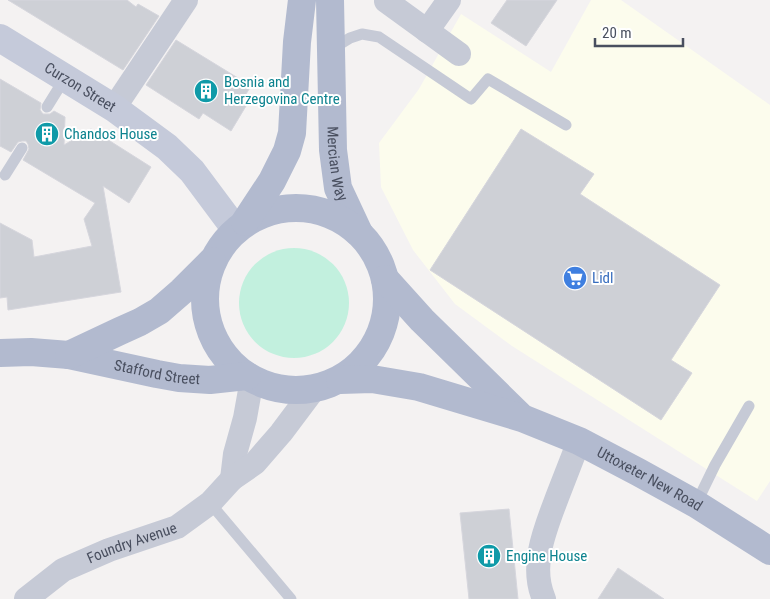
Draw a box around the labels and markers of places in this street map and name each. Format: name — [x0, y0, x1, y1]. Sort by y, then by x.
place label: Bosnia and Herzegovina Centre — [224, 73, 340, 108]
building icon: Bosnia and Herzegovina Centre — [193, 78, 219, 104]
building icon: Chandos House — [34, 121, 60, 147]
place label: Chandos House — [64, 125, 157, 143]
supermarket icon: Lidl — [562, 265, 588, 291]
place label: Lidl — [592, 269, 613, 287]
building icon: Engine House — [476, 543, 502, 569]
place label: Engine House — [506, 547, 587, 565]

